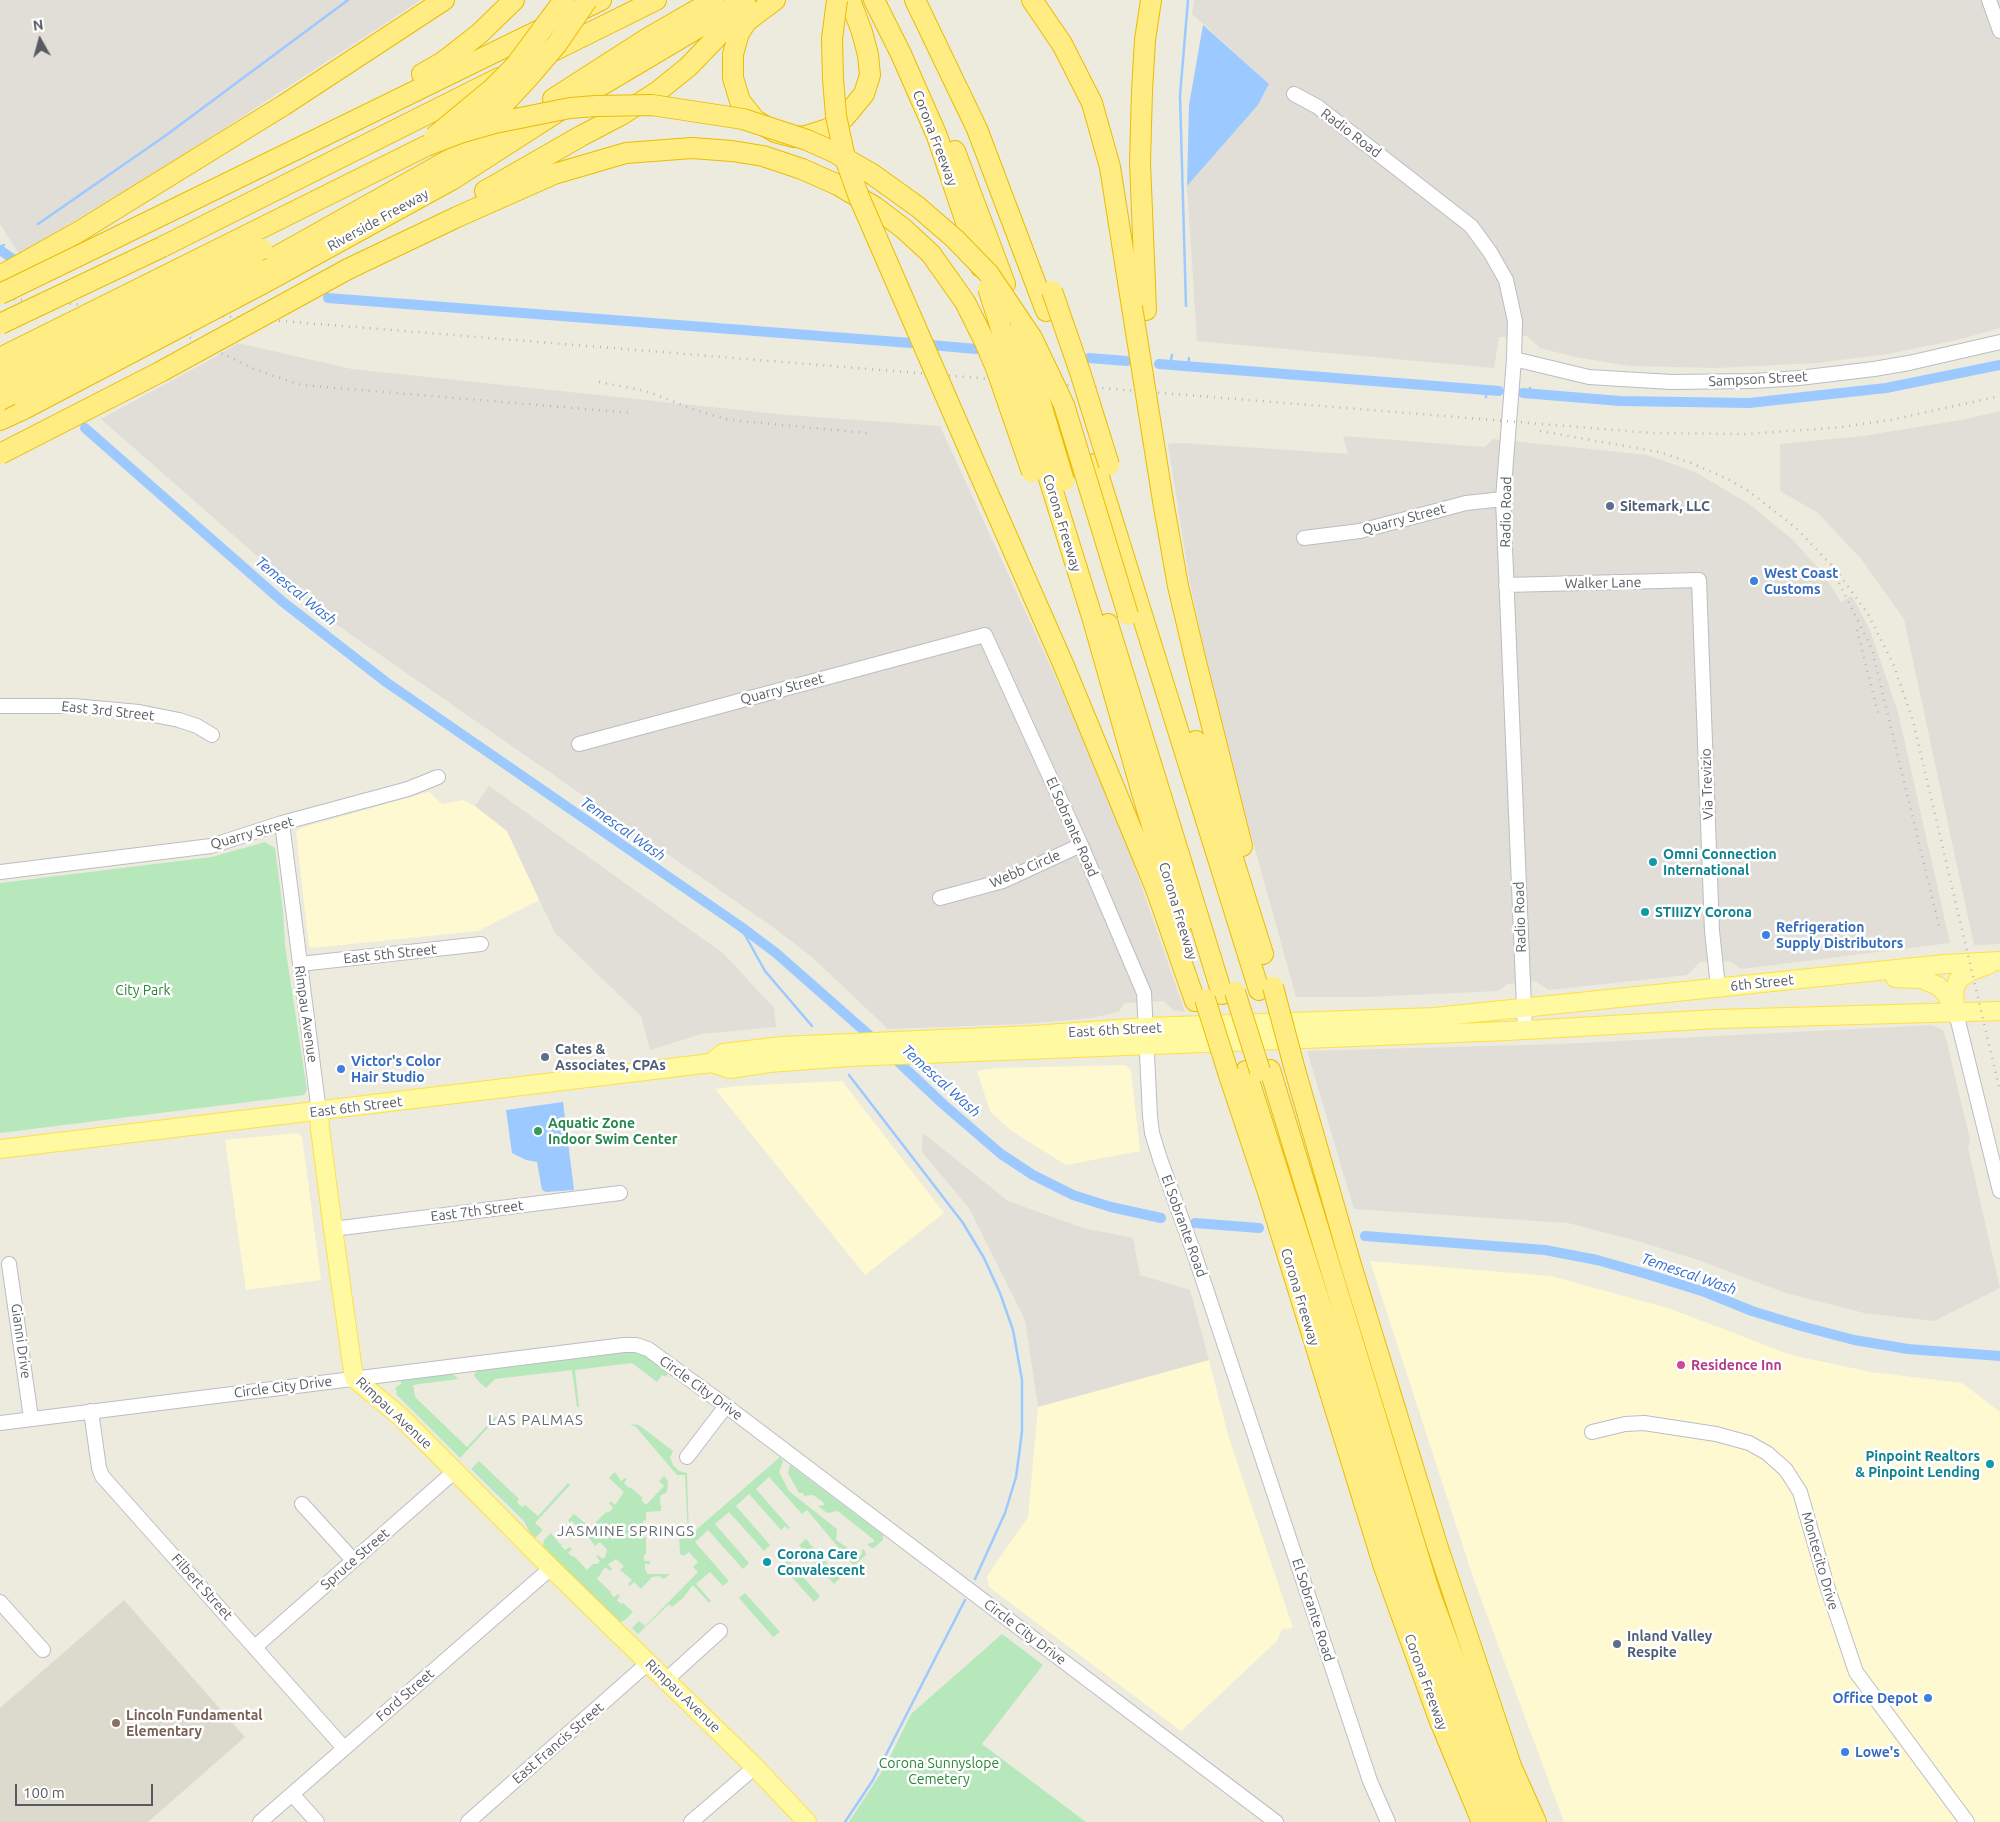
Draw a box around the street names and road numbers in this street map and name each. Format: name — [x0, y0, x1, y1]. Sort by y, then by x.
street label: Corona Freeway — [909, 88, 961, 188]
street label: Radio Road — [1318, 105, 1384, 161]
street label: Riverside Freeway — [324, 185, 432, 255]
street label: Sampson Street — [1708, 368, 1808, 390]
street label: Corona Freeway — [1039, 472, 1085, 574]
street label: Radio Road — [1497, 476, 1515, 548]
street label: Quarry Street — [1360, 500, 1448, 538]
street label: Walker Lane — [1565, 574, 1641, 592]
street label: Quarry Street — [738, 670, 826, 708]
street label: East 3rd Street — [61, 698, 155, 724]
street label: Via Trevizio — [1697, 748, 1717, 820]
street label: El Sobrante Road — [1042, 774, 1102, 880]
street label: Quarry Street — [208, 813, 296, 853]
street label: Webb Circle — [987, 847, 1063, 891]
street label: Corona Freeway — [1155, 860, 1201, 962]
street label: Radio Road — [1510, 881, 1530, 953]
street label: East 5th Street — [343, 941, 437, 967]
street label: Rimpau Avenue — [291, 964, 321, 1064]
street label: 6th Street — [1729, 971, 1795, 995]
street label: East 6th Street — [1068, 1019, 1162, 1041]
street label: East 6th Street — [309, 1093, 403, 1121]
street label: El Sobrante Road — [1158, 1173, 1210, 1279]
street label: East 7th Street — [430, 1197, 524, 1225]
street label: Corona Freeway — [1277, 1246, 1323, 1348]
street label: Gianni Drive — [7, 1302, 35, 1380]
street label: Circle City Drive — [656, 1352, 746, 1424]
street label: Circle City Drive — [233, 1373, 333, 1401]
street label: Rimpau Avenue — [352, 1373, 436, 1453]
street label: Montecito Drive — [1798, 1510, 1842, 1612]
street label: Spruce Street — [317, 1525, 393, 1593]
street label: Filbert Street — [168, 1550, 236, 1624]
street label: El Sobrante Road — [1288, 1556, 1338, 1664]
street label: Circle City Drive — [980, 1596, 1070, 1668]
street label: Corona Freeway — [1401, 1632, 1451, 1732]
street label: Rimpau Avenue — [642, 1656, 724, 1736]
street label: Ford Street — [373, 1665, 437, 1725]
street label: East Francis Street — [509, 1699, 607, 1787]

